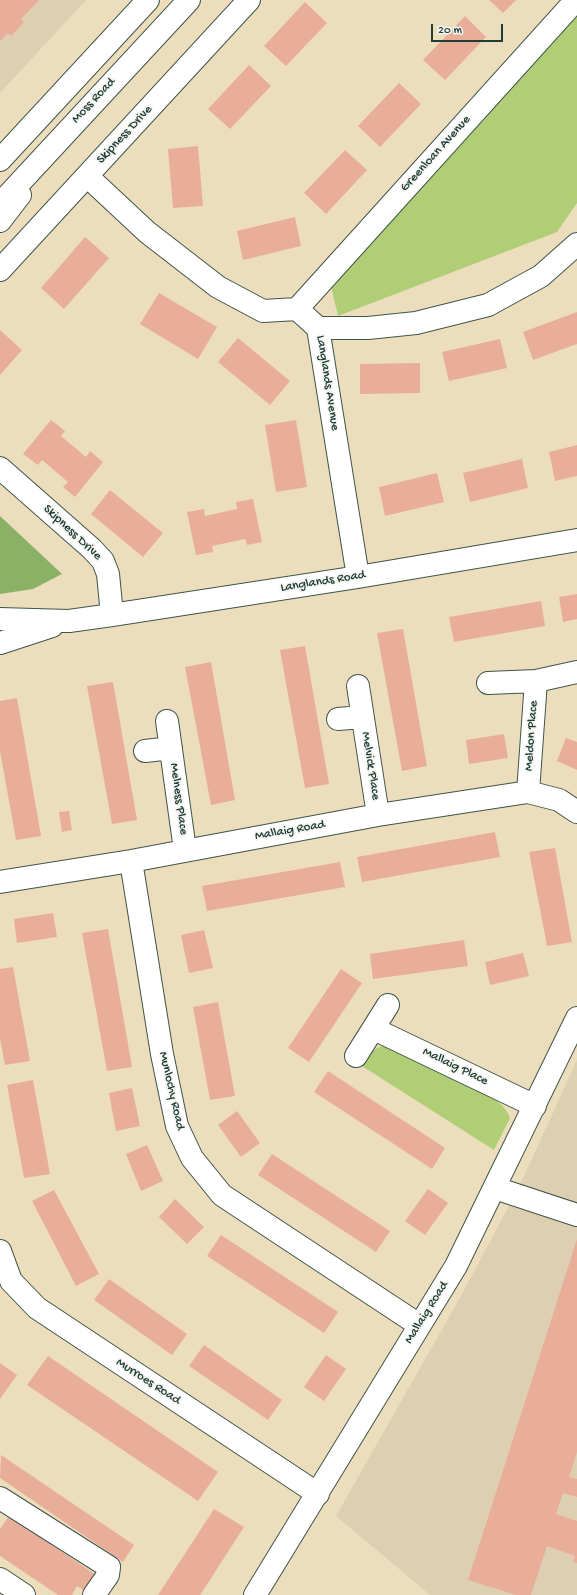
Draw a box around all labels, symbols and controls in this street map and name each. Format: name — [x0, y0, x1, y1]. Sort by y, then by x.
scale bar — [433, 16, 505, 42]
text: 20 m — [438, 24, 462, 38]
street label: Moss Road — [69, 75, 119, 127]
street label: Skipness Drive — [94, 102, 156, 168]
street label: Greenloan Avenue — [398, 113, 474, 195]
street label: Langlands Avenue — [312, 334, 342, 432]
street label: Skipness Drive — [39, 502, 105, 564]
street label: Langlands Road — [279, 568, 367, 596]
street label: Meldon Place — [522, 700, 542, 772]
street label: Melvick Place — [357, 731, 383, 801]
street label: Melness Place — [165, 762, 191, 836]
street label: Mallaig Road — [254, 817, 326, 845]
street label: Mallaig Place — [420, 1044, 490, 1090]
street label: Munlochy Road — [154, 1050, 188, 1132]
street label: Mallaig Road — [402, 1279, 452, 1347]
street label: Murroes Road — [113, 1355, 183, 1409]

